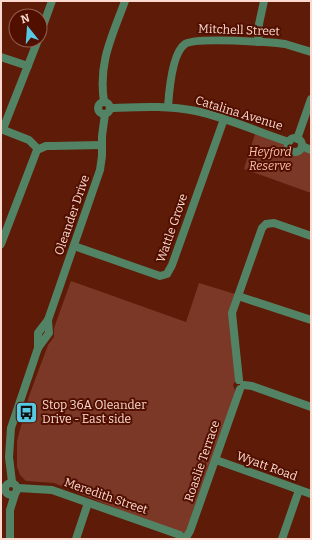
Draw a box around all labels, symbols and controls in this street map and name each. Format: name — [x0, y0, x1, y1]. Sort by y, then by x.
north arrow — [8, 8, 48, 48]
text: N — [19, 11, 32, 26]
street label: Mitchell Street — [198, 22, 281, 38]
street label: Catalina Avenue — [194, 93, 284, 133]
park label: Heyford Reserve — [248, 145, 292, 173]
street label: Oleander Drive — [52, 173, 92, 257]
street label: Wattle Grove — [154, 192, 190, 264]
place label: Stop 36A Oleander Drive - East side — [42, 398, 147, 426]
bus stop icon: Stop 36A Oleander Drive - East side — [13, 399, 39, 425]
street label: Roaslie Terrace — [182, 419, 222, 503]
street label: Wyatt Road — [235, 449, 299, 483]
street label: Meredith Street — [62, 475, 150, 517]

